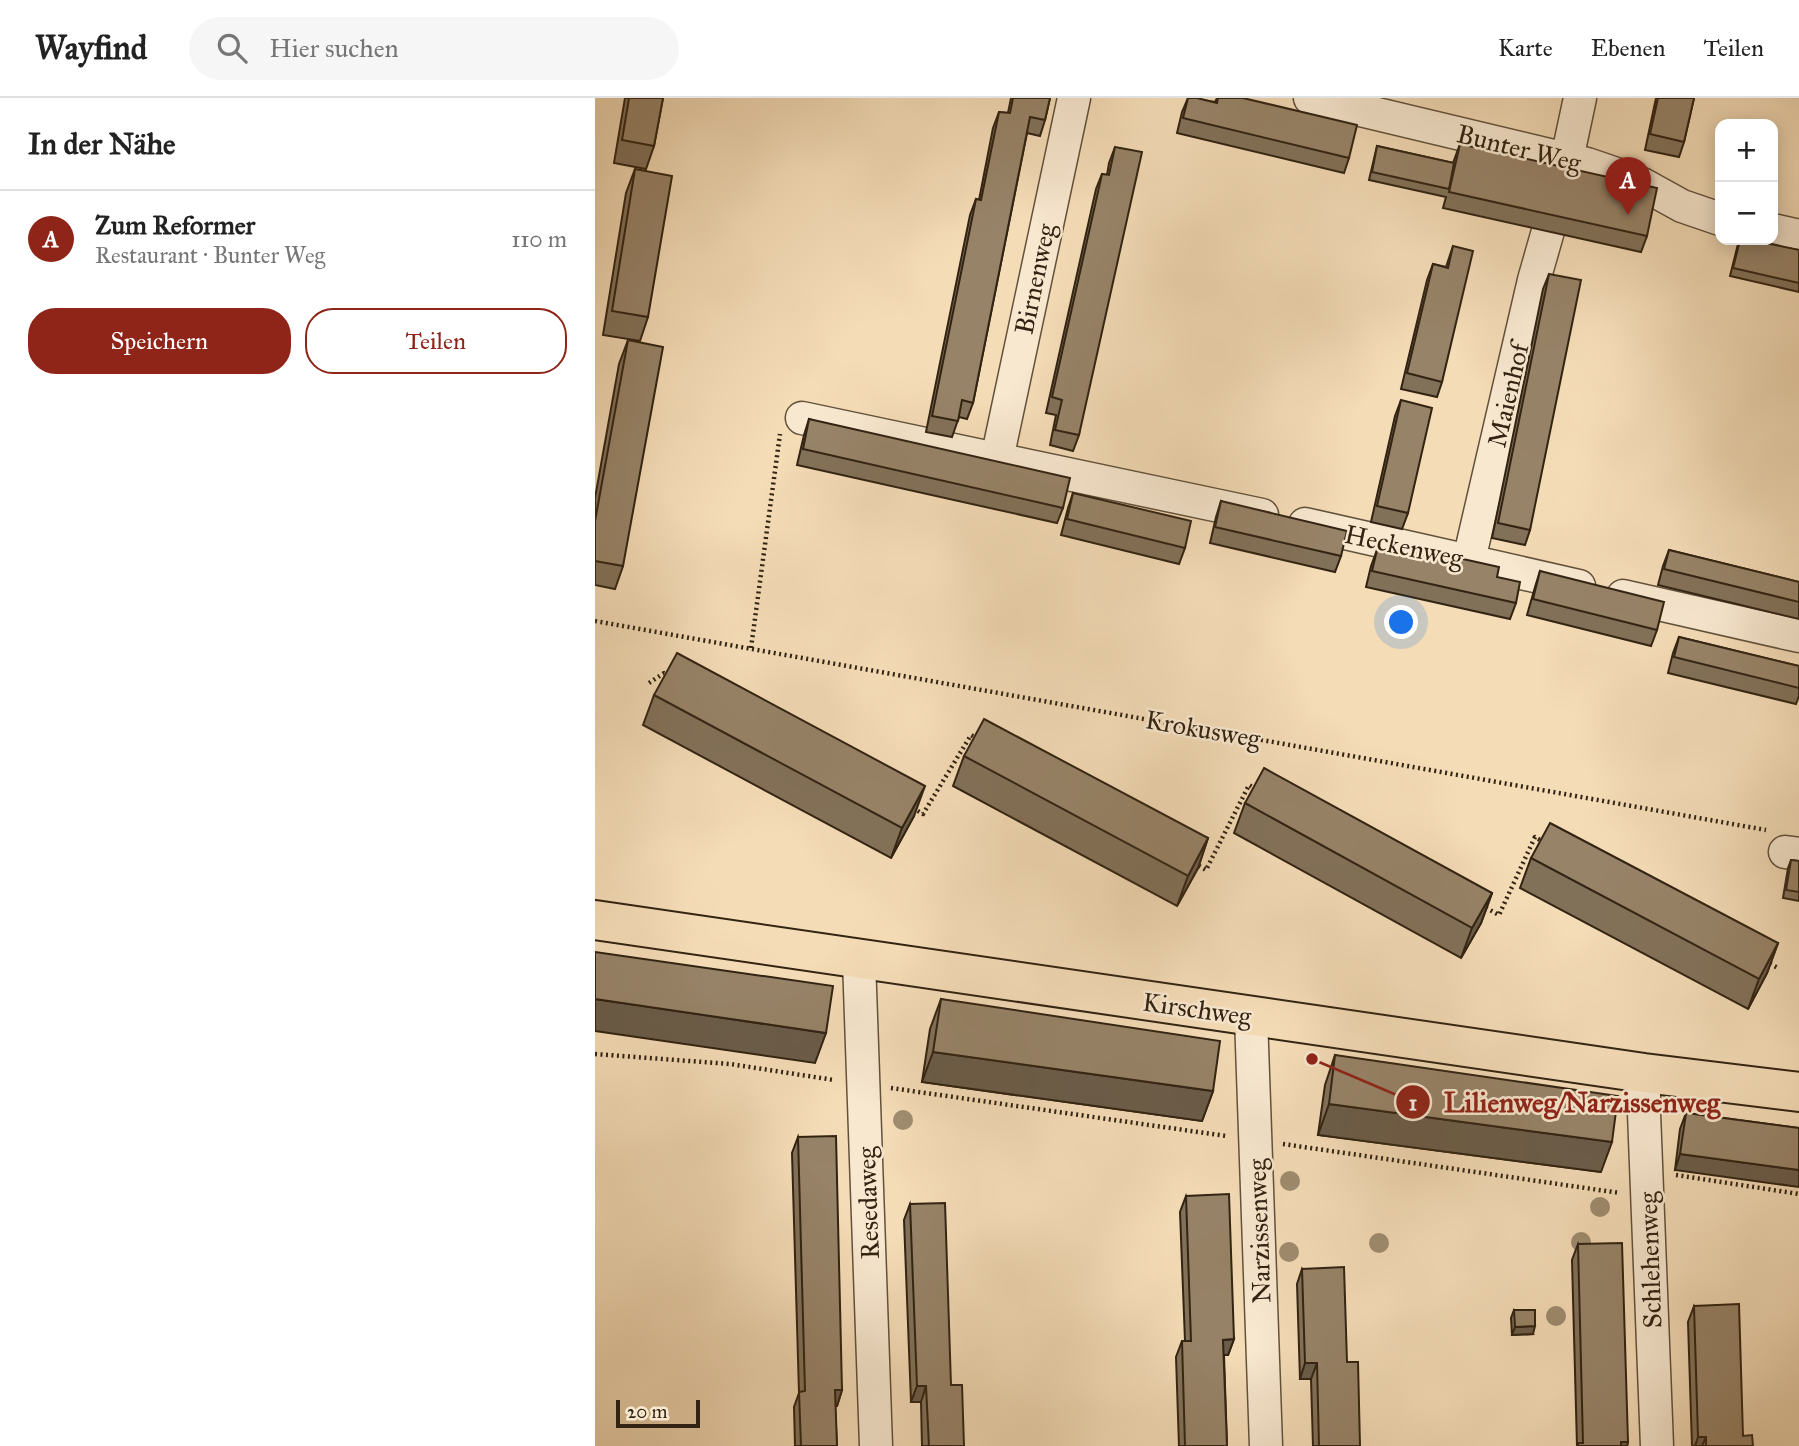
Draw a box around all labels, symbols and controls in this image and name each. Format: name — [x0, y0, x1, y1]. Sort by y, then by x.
search box — [189, 17, 679, 80]
text: Wayfind — [35, 28, 147, 68]
icon: search — [213, 29, 251, 67]
text: Hier suchen — [269, 32, 399, 64]
text: Karte — [1498, 33, 1553, 63]
text: Ebenen — [1591, 33, 1666, 63]
text: Teilen — [1704, 33, 1764, 63]
street label: Bunter Weg — [1454, 117, 1585, 179]
map controls — [1715, 119, 1778, 245]
button: + — [1715, 119, 1778, 182]
text: In der Nähe — [28, 126, 176, 162]
pin: A — [1605, 157, 1651, 215]
button: − — [1715, 182, 1778, 245]
text: Zum Reformer — [95, 209, 255, 241]
street label: Birnenweg — [1008, 220, 1063, 337]
text: A — [43, 225, 59, 253]
text: 110 m — [511, 225, 567, 253]
text: Restaurant · Bunter Weg — [95, 241, 325, 269]
button: Speichern — [28, 308, 291, 374]
button: Teilen — [305, 308, 567, 374]
street label: Maienhof — [1480, 336, 1536, 450]
street label: Heckenweg — [1342, 518, 1467, 574]
your location — [1384, 605, 1418, 639]
street label: Krokusweg — [1143, 703, 1264, 755]
street label: Kirschweg — [1140, 986, 1254, 1033]
callout: Lilienweg/Narzissenweg — [1395, 1078, 1734, 1127]
text: Lilienweg/Narzissenweg — [1444, 1085, 1721, 1120]
text: 1 — [1409, 1090, 1417, 1116]
street label: Resedaweg — [850, 1145, 886, 1260]
street label: Narzissenweg — [1240, 1157, 1278, 1304]
street label: Schlehenweg — [1632, 1190, 1668, 1329]
scale bar — [616, 1397, 700, 1429]
text: 20 m — [627, 1400, 668, 1423]

